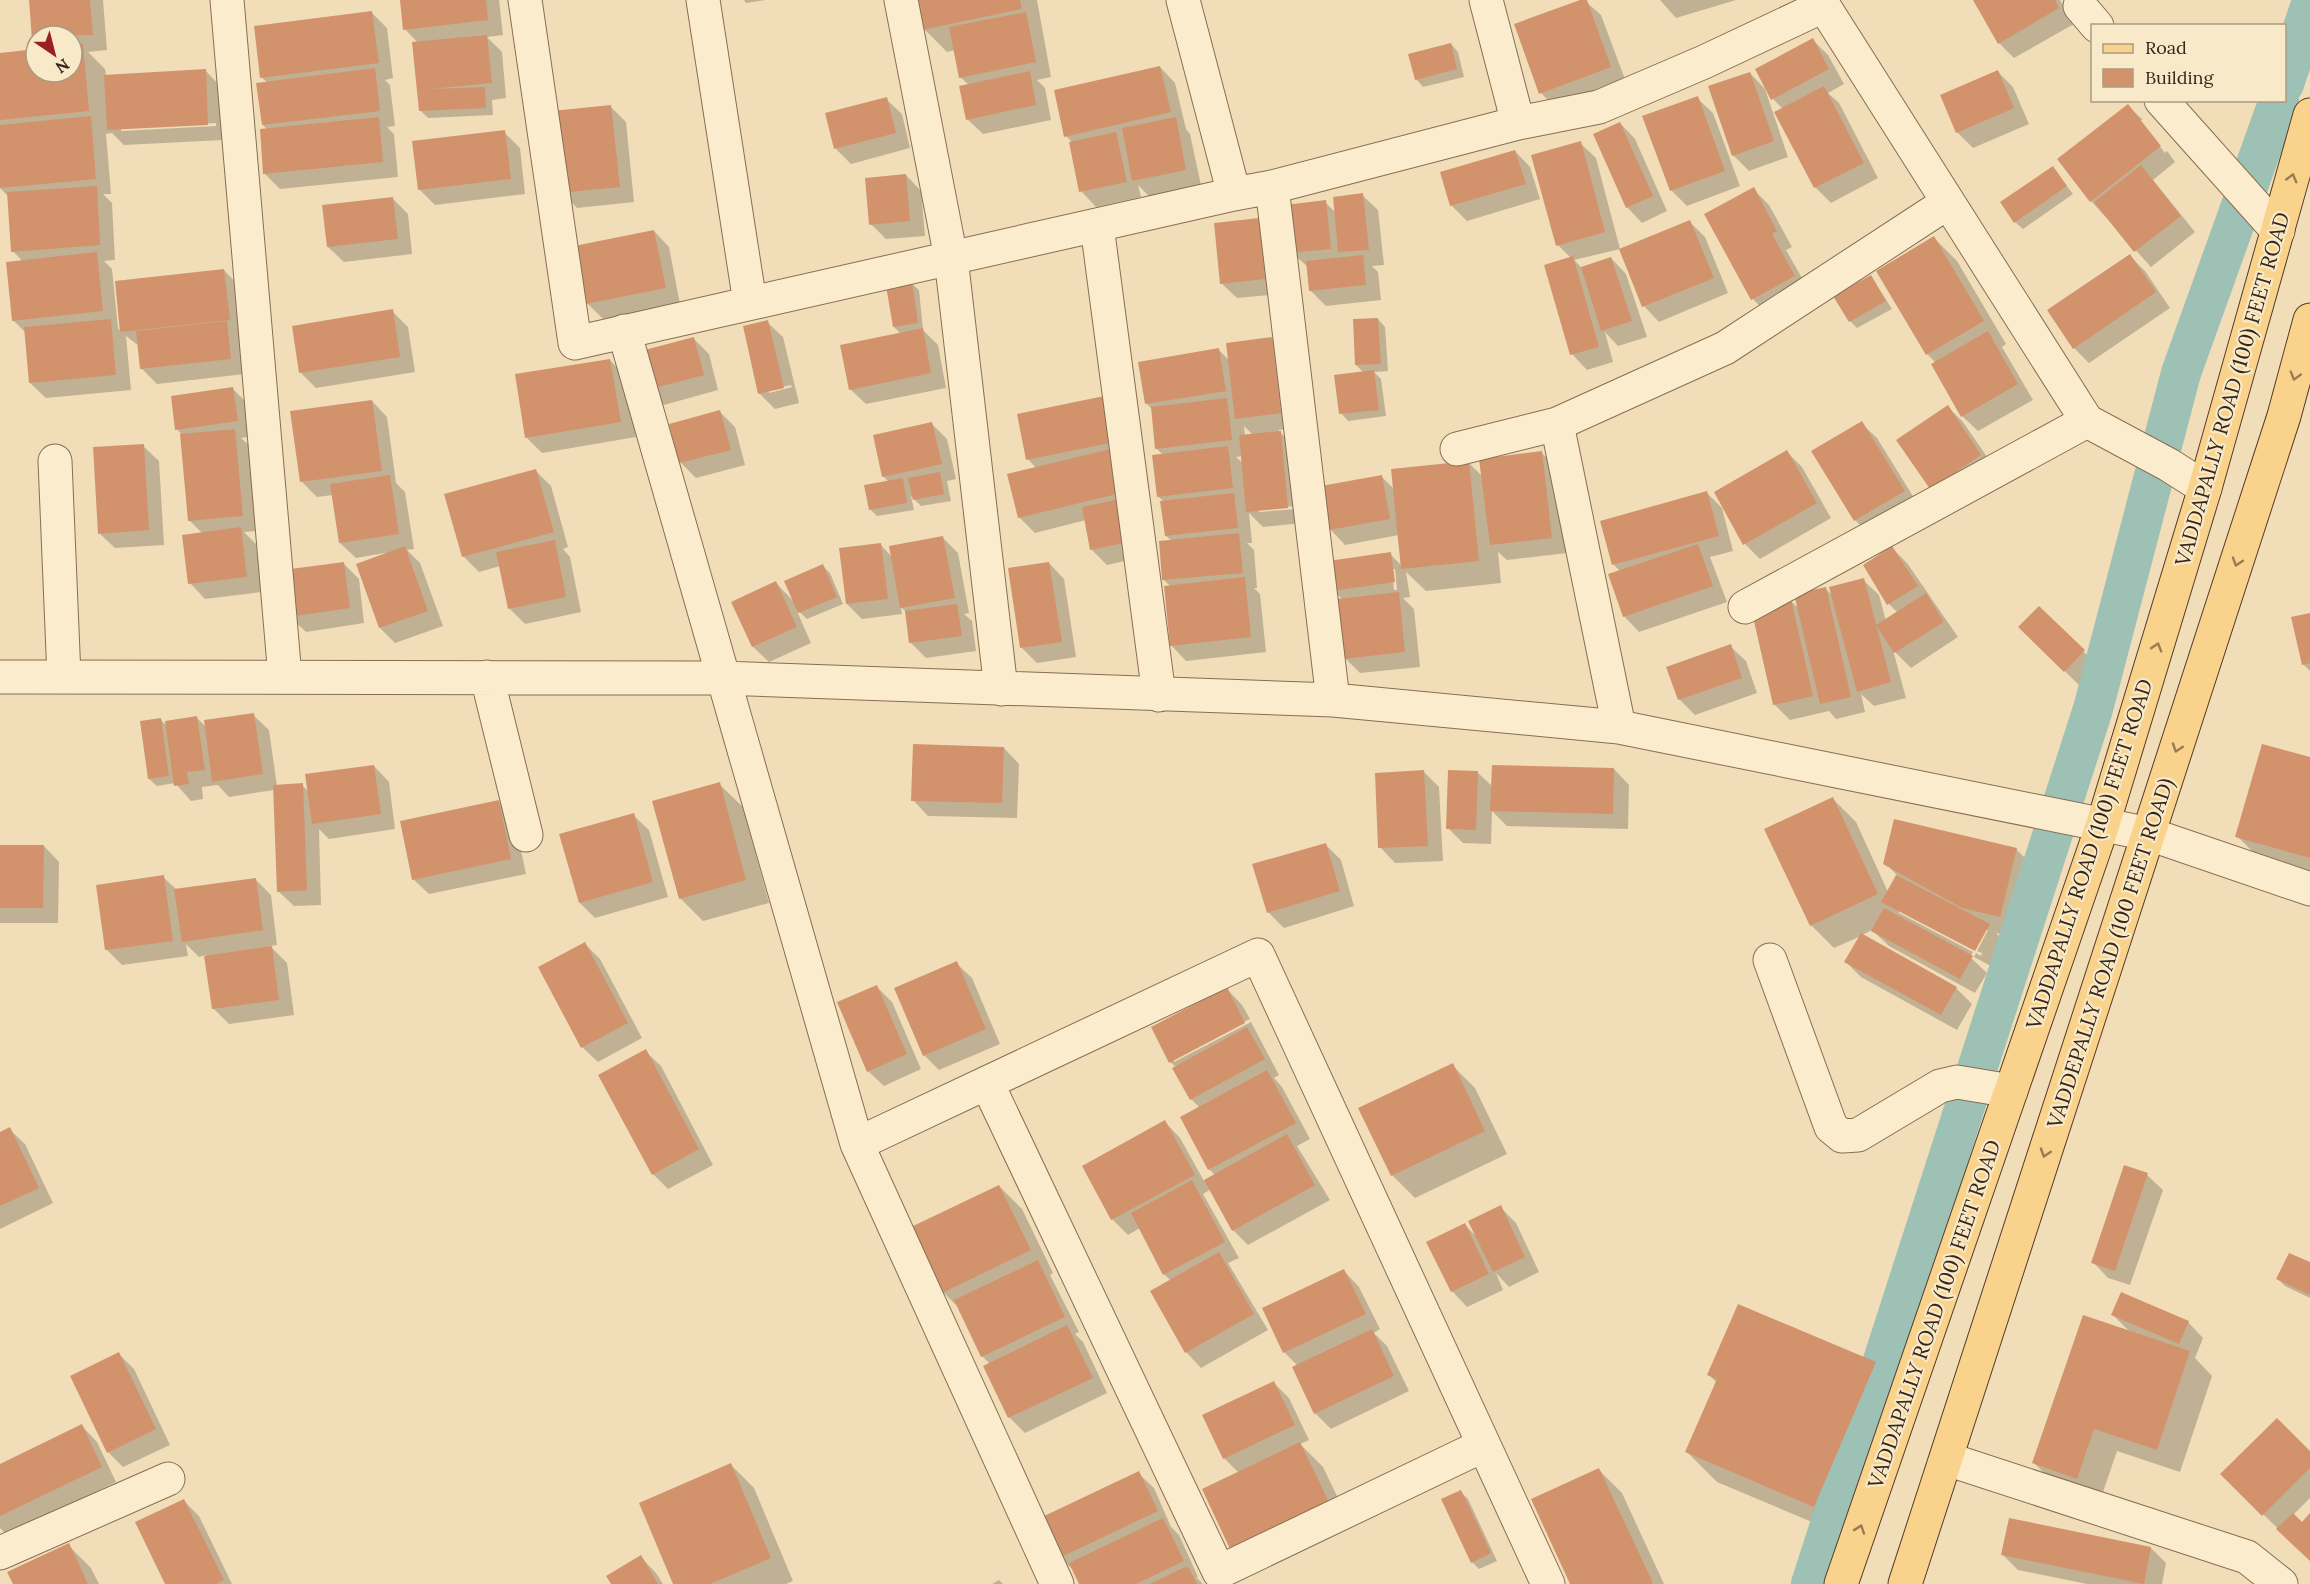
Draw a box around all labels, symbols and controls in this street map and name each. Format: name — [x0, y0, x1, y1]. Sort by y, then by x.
north arrow — [24, 24, 84, 84]
legend — [2091, 24, 2286, 102]
text: Road — [2145, 36, 2187, 59]
text: N — [52, 55, 73, 78]
text: Building — [2145, 66, 2215, 89]
one-way arrow — [2285, 173, 2298, 183]
street label: VADDAPALLY ROAD (100) FEET ROAD — [2168, 209, 2296, 570]
one-way arrow — [2290, 370, 2302, 381]
one-way arrow — [2231, 556, 2244, 567]
one-way arrow — [2149, 642, 2162, 653]
street label: VADDAPALLY ROAD (100) FEET ROAD — [2019, 675, 2159, 1034]
one-way arrow — [2172, 742, 2184, 753]
street label: VADDEPALLY ROAD (100 FEET ROAD) — [2040, 774, 2180, 1133]
street label: VADDAPALLY ROAD (100) FEET ROAD — [1861, 1136, 2006, 1493]
one-way arrow — [2040, 1147, 2053, 1158]
one-way arrow — [1852, 1524, 1865, 1535]

